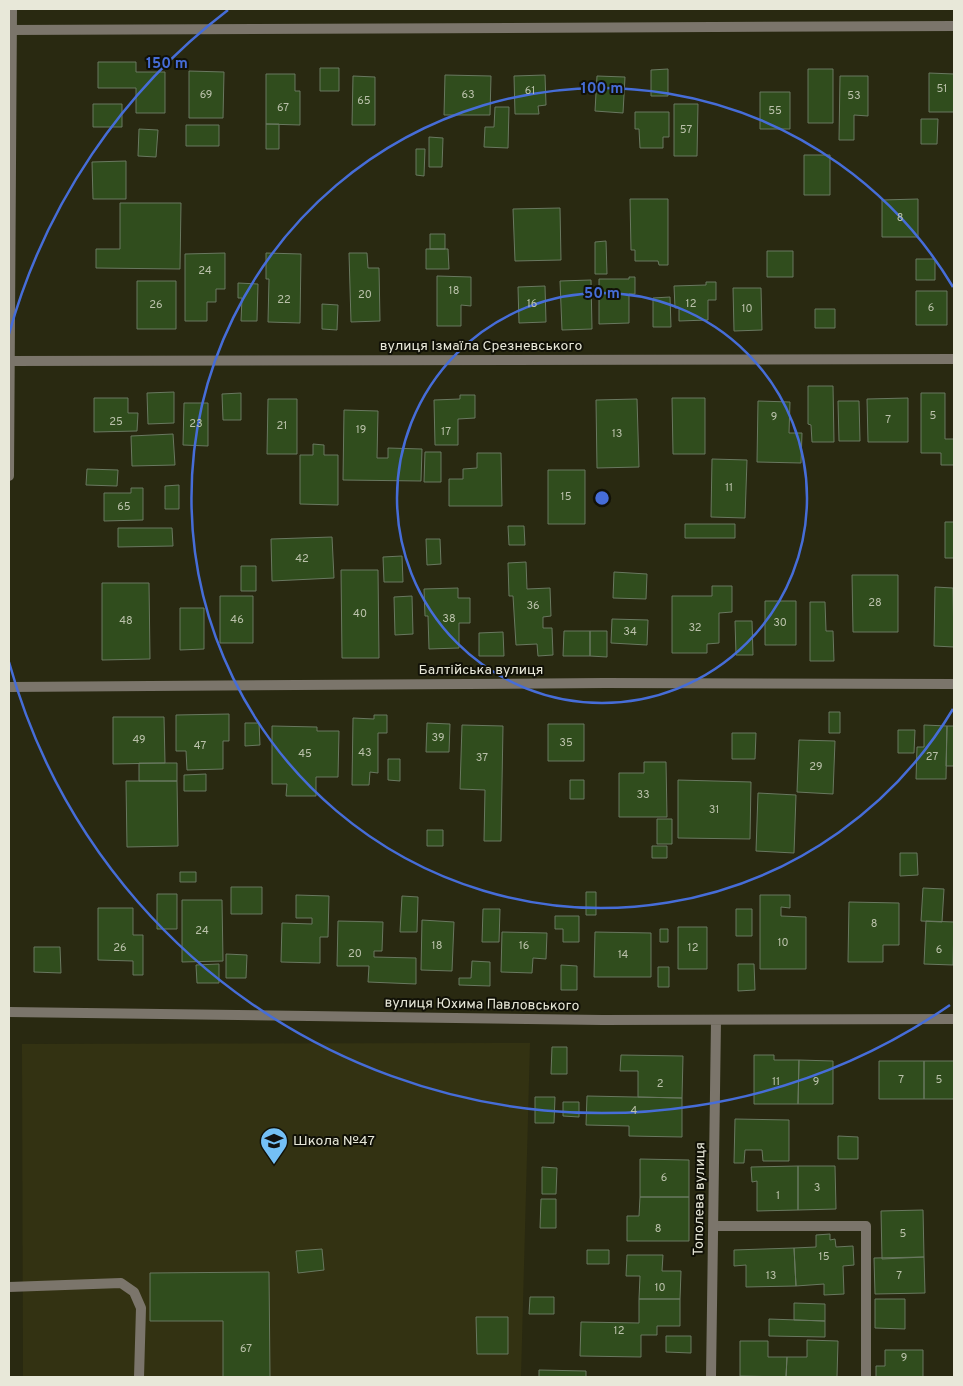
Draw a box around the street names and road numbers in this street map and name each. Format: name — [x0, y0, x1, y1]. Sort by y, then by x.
street label: вулиця Ізмаїла Срезневського — [380, 338, 582, 355]
street label: Балтійська вулиця — [419, 662, 543, 679]
street label: вулиця Юхима Павловського — [385, 995, 580, 1015]
street label: Тополева вулиця — [691, 1142, 709, 1256]

